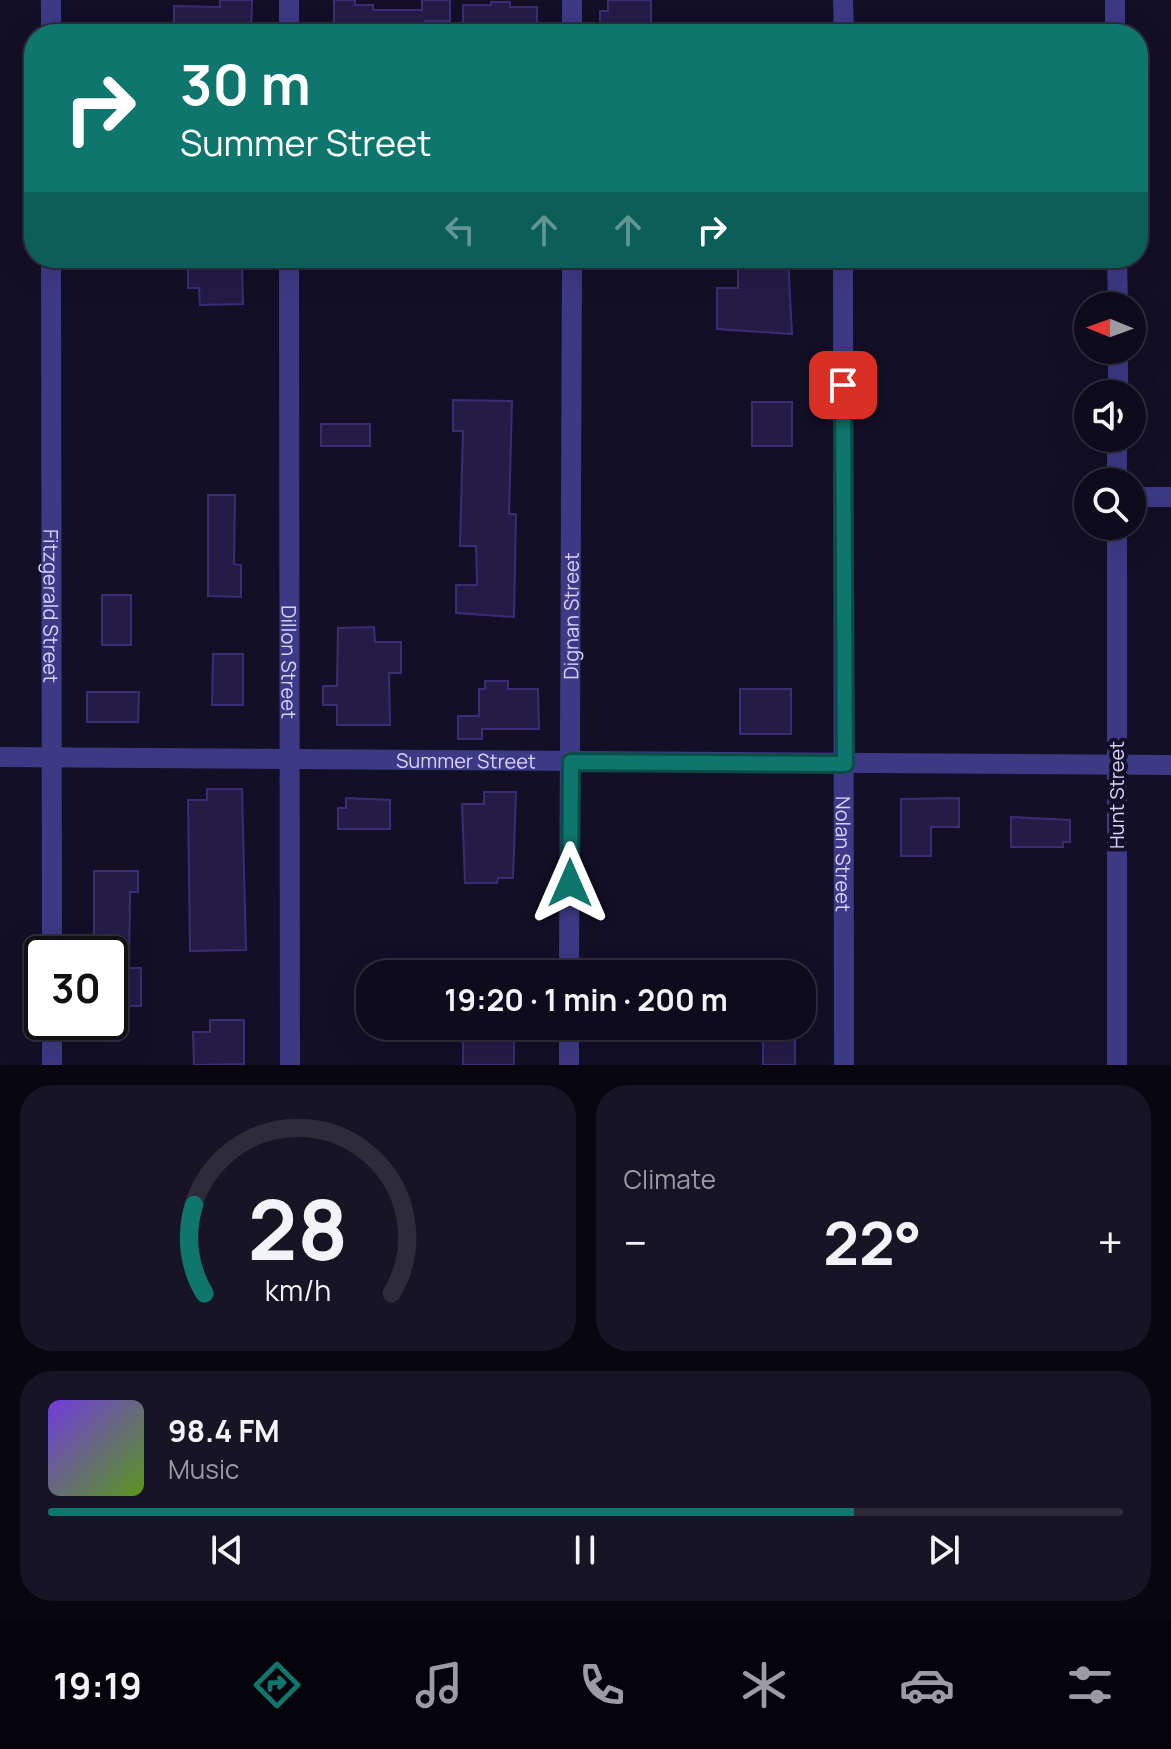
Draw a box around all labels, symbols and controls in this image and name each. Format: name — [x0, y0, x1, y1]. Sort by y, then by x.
text: 30 m — [180, 45, 311, 122]
icon: right — [48, 56, 152, 160]
text: Summer Street — [180, 118, 431, 167]
icon: left — [438, 208, 482, 252]
icon: ahead — [522, 208, 566, 252]
icon: ahead — [606, 208, 650, 252]
icon: right — [690, 208, 734, 252]
north arrow — [1074, 292, 1146, 364]
map controls — [1074, 292, 1146, 540]
pin — [809, 351, 877, 419]
icon: arrive — [821, 363, 865, 407]
button: sound — [1074, 380, 1146, 452]
button: search — [1074, 468, 1146, 540]
street label: Fitzgerald Street — [38, 529, 65, 683]
street label: Dignan Street — [557, 552, 584, 680]
street label: Dillon Street — [276, 605, 303, 719]
street label: Hunt Street — [1103, 741, 1130, 849]
street label: Summer Street — [396, 746, 536, 774]
street label: Nolan Street — [830, 796, 857, 912]
position arrow — [528, 841, 612, 925]
speed limit sign: 30 — [24, 936, 128, 1040]
text: 19:20 · 1 min · 200 m — [444, 979, 728, 1020]
text: Climate — [624, 1161, 716, 1197]
text: 28 — [247, 1171, 348, 1285]
text: 22° — [823, 1201, 922, 1283]
text: − — [624, 1212, 647, 1272]
text: + — [1098, 1212, 1123, 1272]
text: km/h — [265, 1271, 331, 1310]
text: 98.4 FM — [168, 1410, 280, 1451]
text: Music — [168, 1451, 239, 1487]
icon: previous — [205, 1528, 249, 1572]
icon: pause — [563, 1528, 607, 1572]
icon: next — [922, 1528, 966, 1572]
icon: directions — [249, 1657, 305, 1713]
icon: music — [411, 1657, 467, 1713]
icon: phone — [574, 1657, 630, 1713]
icon: climate — [736, 1657, 792, 1713]
icon: car — [899, 1657, 955, 1713]
icon: filters — [1062, 1657, 1118, 1713]
text: 19:19 — [53, 1661, 142, 1710]

